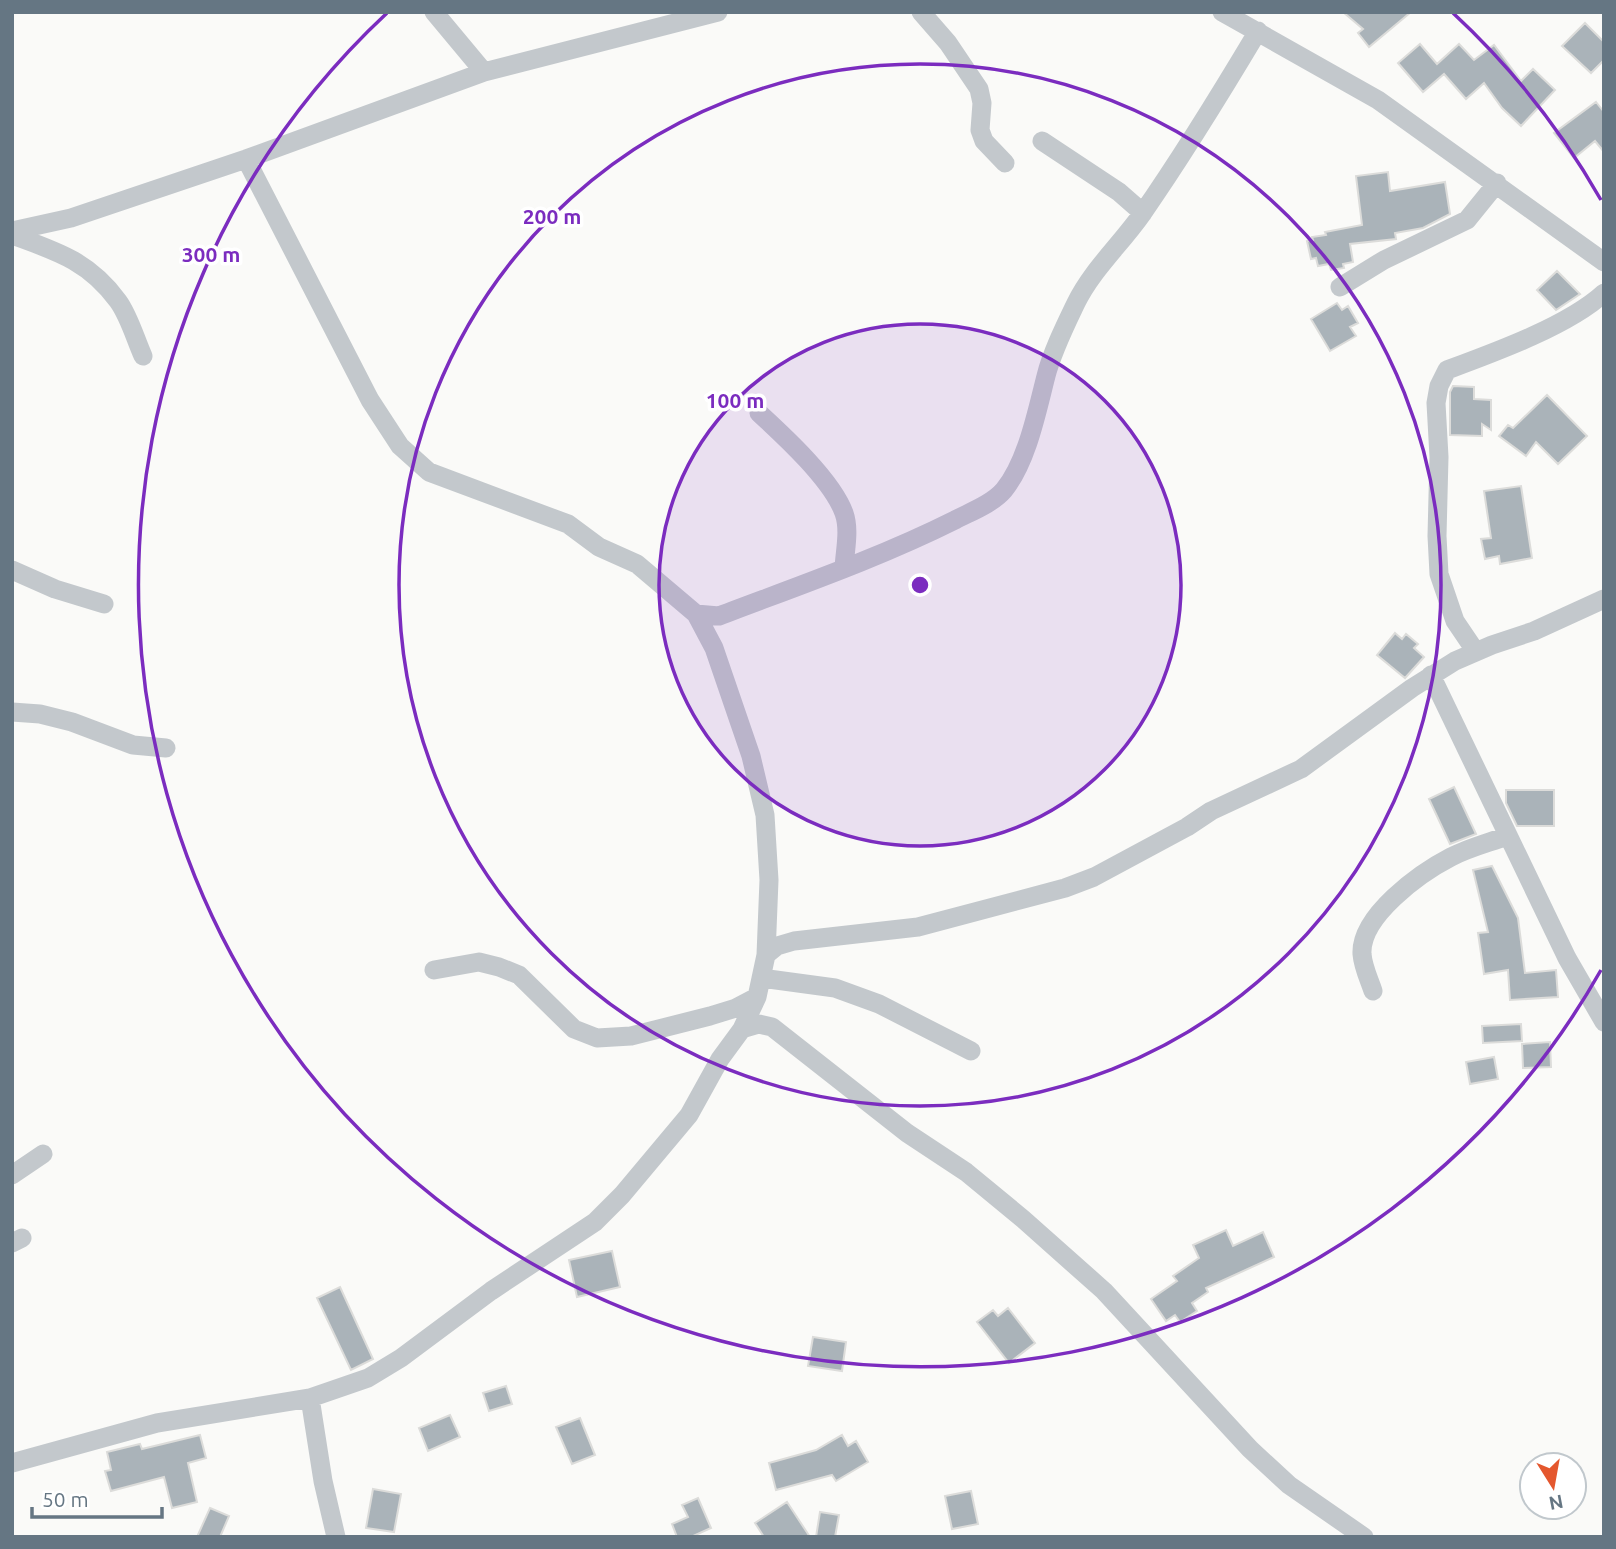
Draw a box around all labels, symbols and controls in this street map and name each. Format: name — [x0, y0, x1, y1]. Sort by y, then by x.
text: 200 m — [523, 204, 581, 228]
text: 300 m — [182, 242, 240, 266]
text: 100 m — [706, 388, 764, 412]
centre of rings — [908, 573, 932, 597]
north arrow — [1518, 1451, 1588, 1521]
scale bar — [32, 1476, 161, 1520]
text: 50 m — [42, 1487, 89, 1511]
text: N — [1547, 1491, 1565, 1515]

